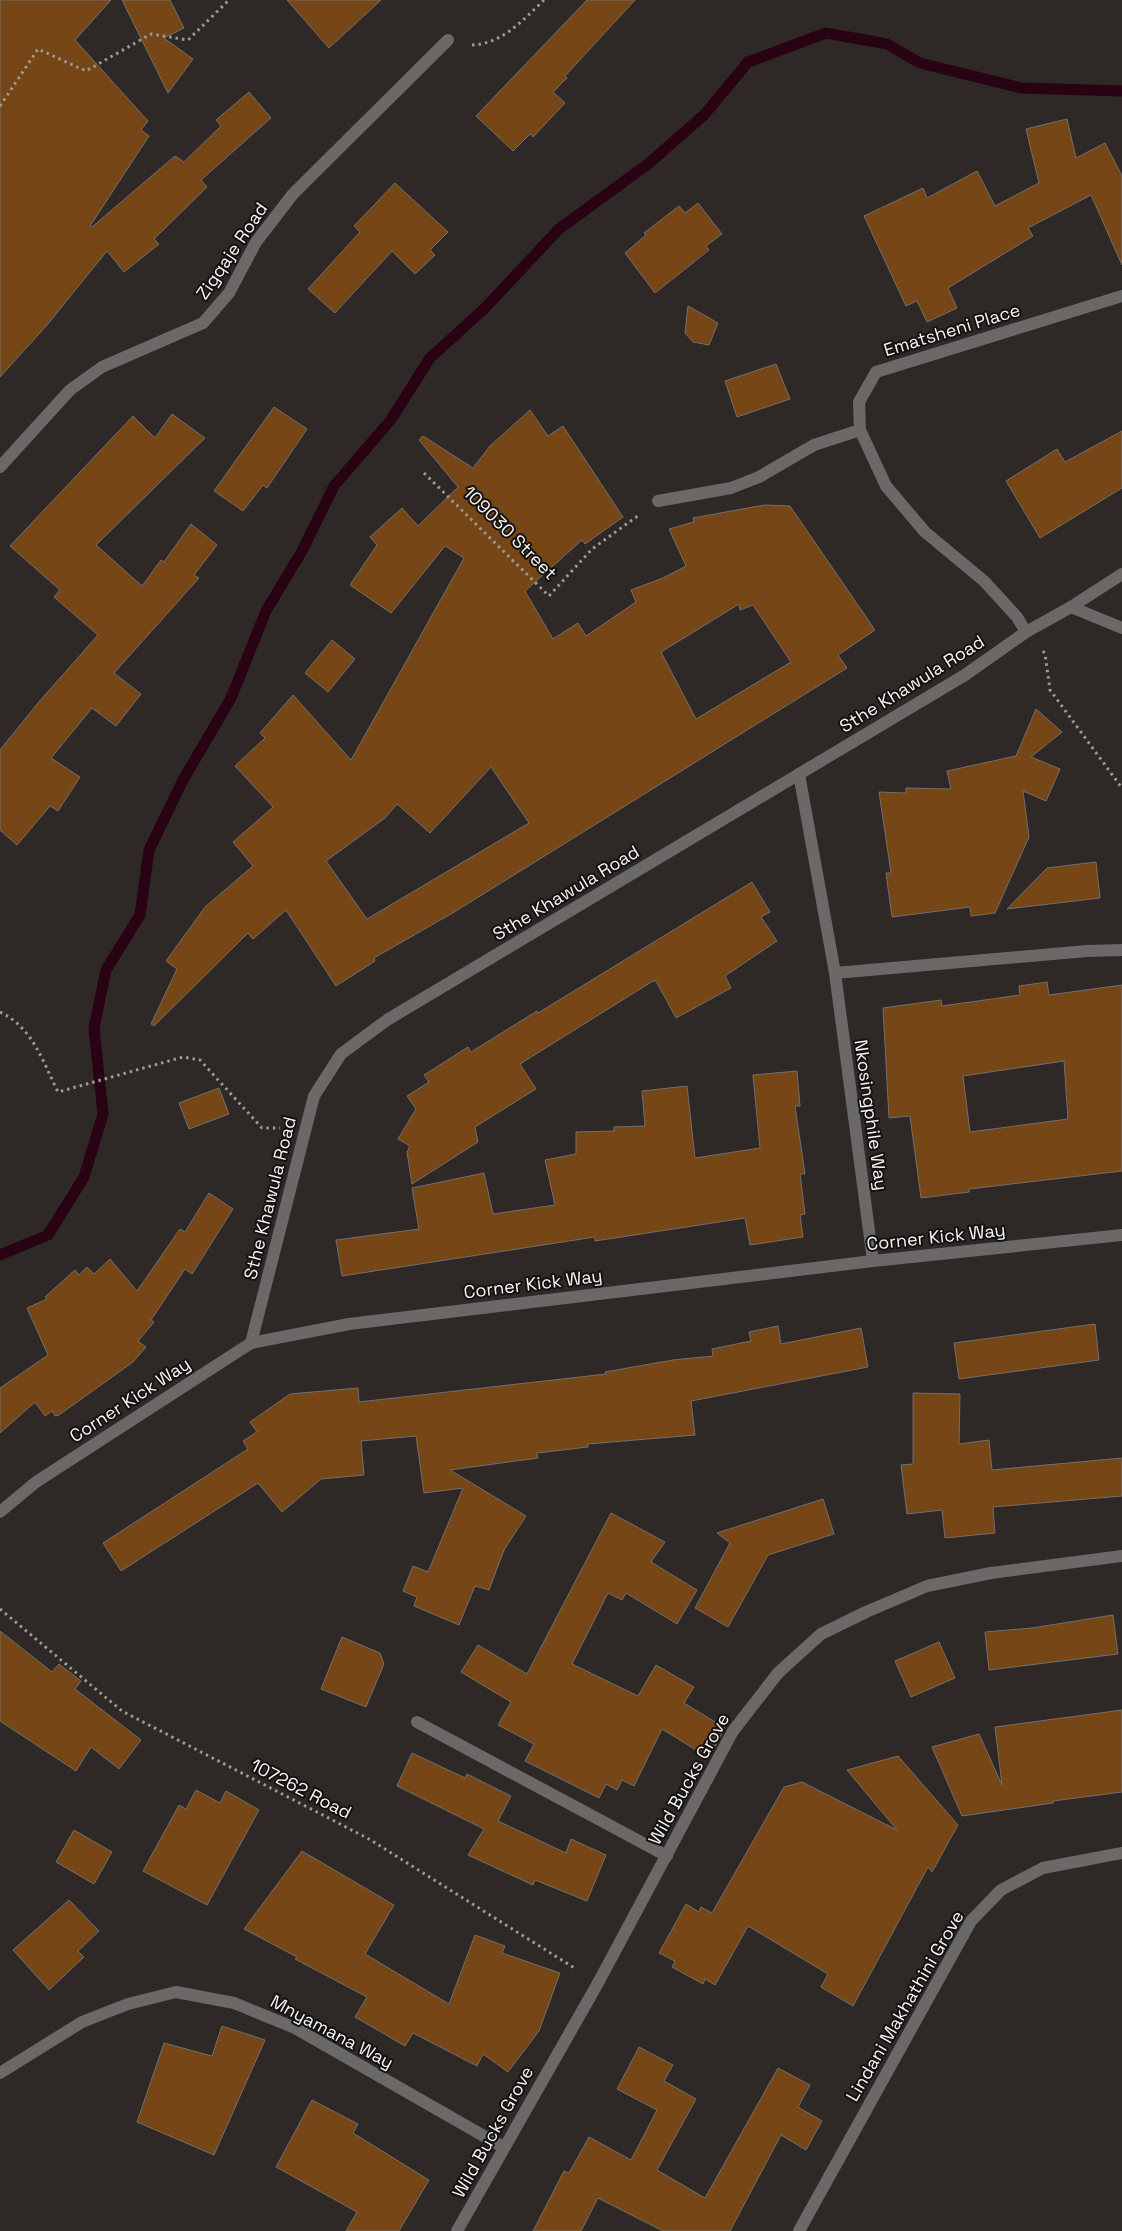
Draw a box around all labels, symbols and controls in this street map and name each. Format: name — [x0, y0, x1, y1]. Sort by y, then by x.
street label: Zigqaje Road — [191, 198, 272, 304]
street label: Ematsheni Place — [881, 298, 1023, 361]
street label: 109030 Street — [459, 481, 562, 584]
street label: Sthe Khawula Road — [835, 630, 989, 738]
street label: Sthe Khawula Road — [488, 840, 643, 945]
street label: Nkosingphile Way — [850, 1038, 893, 1192]
street label: Sthe Khawula Road — [238, 1114, 301, 1282]
street label: Corner Kick Way — [865, 1218, 1007, 1255]
street label: Corner Kick Way — [462, 1264, 604, 1303]
street label: Corner Kick Way — [65, 1352, 195, 1447]
street label: Wild Bucks Grove — [643, 1709, 734, 1849]
street label: 107262 Road — [247, 1753, 356, 1824]
street label: Lindani Makhathini Grove — [840, 1906, 969, 2105]
street label: Mnyamana Way — [267, 1989, 398, 2074]
street label: Wild Bucks Grove — [447, 2062, 538, 2202]

